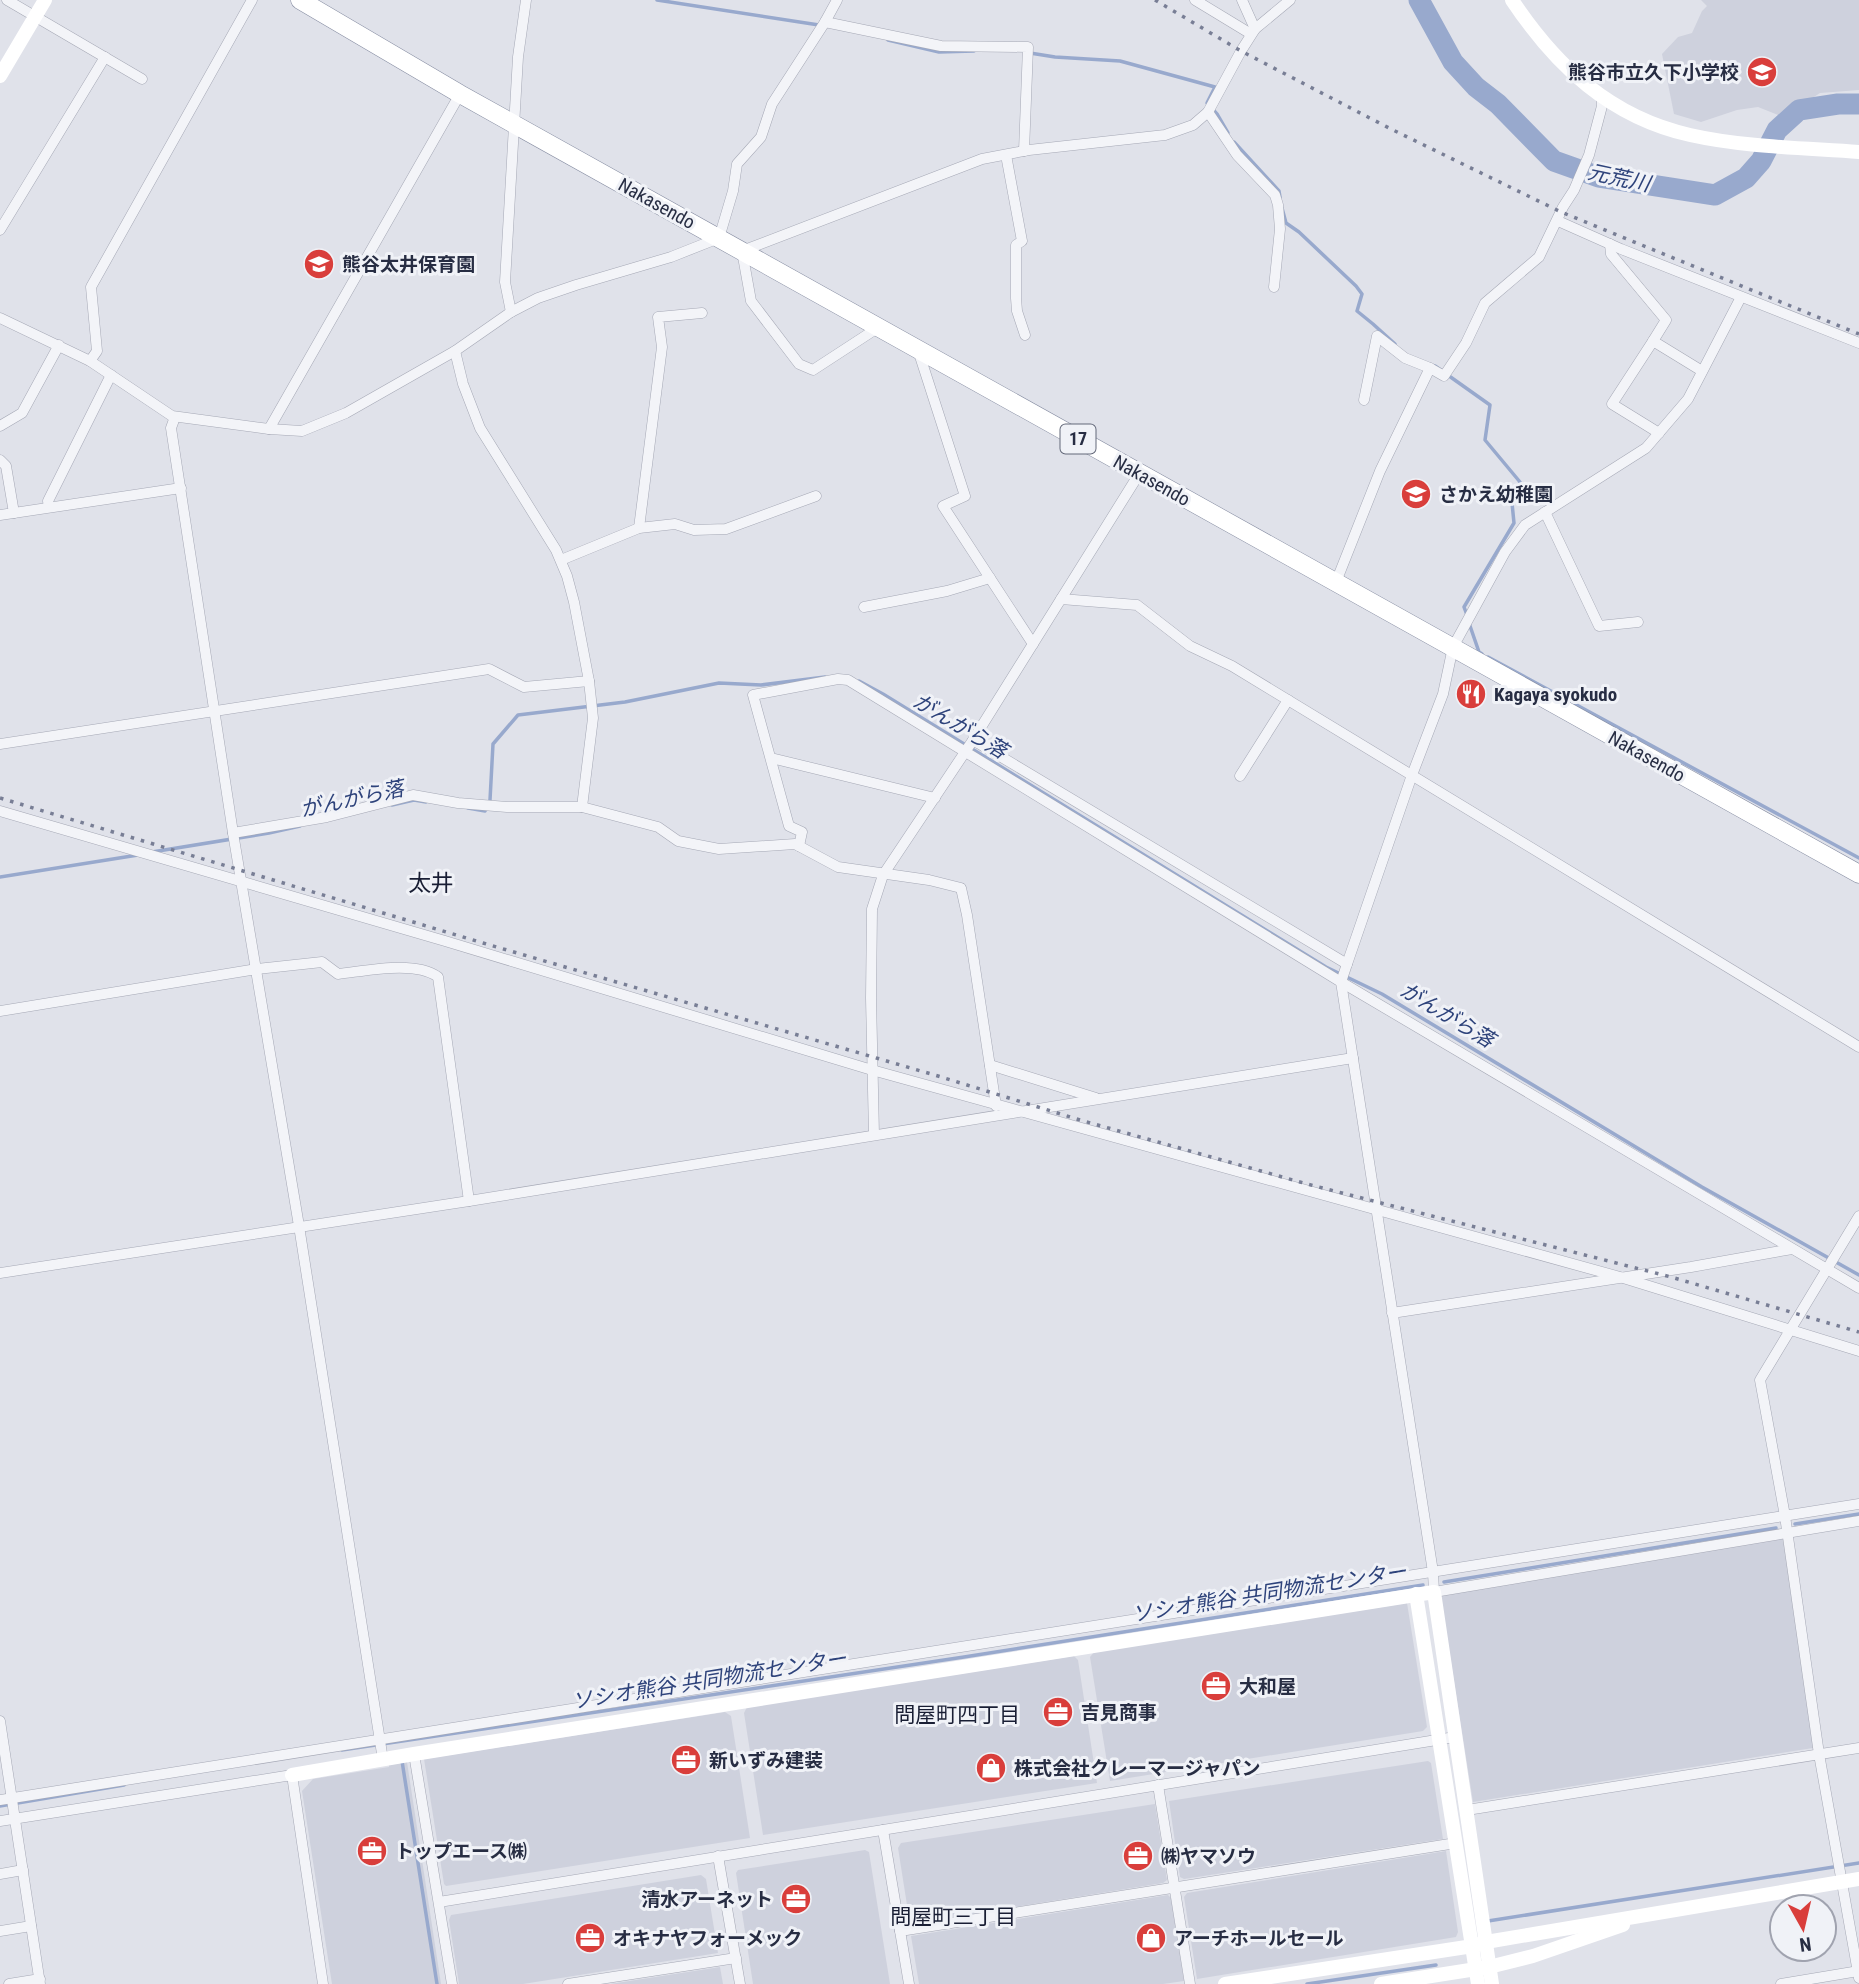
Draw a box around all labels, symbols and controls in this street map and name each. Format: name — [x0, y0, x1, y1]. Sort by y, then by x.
school or university icon: 熊谷市立久下小学校 — [1745, 55, 1779, 89]
place label: 熊谷市立久下小学校 — [1568, 61, 1739, 84]
water label: 元荒川 — [1586, 160, 1654, 197]
street label: Nakasendo — [614, 173, 699, 234]
school or university icon: 熊谷太井保育園 — [302, 247, 336, 281]
place label: 熊谷太井保育園 — [342, 253, 475, 276]
road number: 17 — [1060, 424, 1096, 454]
street label: Nakasendo — [1109, 450, 1194, 511]
school or university icon: さかえ幼稚園 — [1399, 477, 1433, 511]
place label: さかえ幼稚園 — [1439, 483, 1553, 506]
restaurant icon: Kagaya syokudo — [1454, 677, 1488, 711]
place label: Kagaya syokudo — [1494, 683, 1617, 706]
water label: がんがら落 — [909, 689, 1014, 765]
street label: Nakasendo — [1604, 726, 1689, 787]
water label: がんがら落 — [298, 776, 409, 822]
district label: 太井 — [408, 870, 454, 897]
water label: がんがら落 — [1396, 978, 1501, 1054]
water label: ソシオ熊谷 共同物流センター — [1130, 1559, 1409, 1627]
water label: ソシオ熊谷 共同物流センター — [570, 1646, 849, 1714]
office icon: 大和屋 — [1199, 1669, 1233, 1703]
place label: 大和屋 — [1239, 1675, 1296, 1698]
office icon: 吉見商事 — [1041, 1695, 1075, 1729]
place label: 吉見商事 — [1081, 1701, 1157, 1724]
district label: 問屋町四丁目 — [894, 1703, 1020, 1727]
office icon: 新いずみ建装 — [669, 1743, 703, 1777]
place label: 新いずみ建装 — [709, 1749, 823, 1772]
shop icon: 株式会社クレーマージャパン — [974, 1751, 1008, 1785]
place label: 株式会社クレーマージャパン — [1014, 1757, 1261, 1780]
office icon: トップエース㈱ — [355, 1834, 389, 1868]
office icon: ㈱ヤマソウ — [1121, 1839, 1155, 1873]
place label: トップエース㈱ — [395, 1840, 527, 1863]
place label: ㈱ヤマソウ — [1161, 1845, 1256, 1868]
office icon: 清水アーネット — [779, 1882, 813, 1916]
place label: 清水アーネット — [641, 1888, 773, 1911]
north arrow — [1768, 1893, 1838, 1963]
district label: 問屋町三丁目 — [890, 1905, 1016, 1929]
office icon: オキナヤフォーメック — [573, 1921, 607, 1955]
shop icon: アーチホールセール — [1134, 1921, 1168, 1955]
place label: オキナヤフォーメック — [613, 1927, 802, 1950]
place label: アーチホールセール — [1174, 1927, 1344, 1950]
text: N — [1798, 1932, 1813, 1957]

